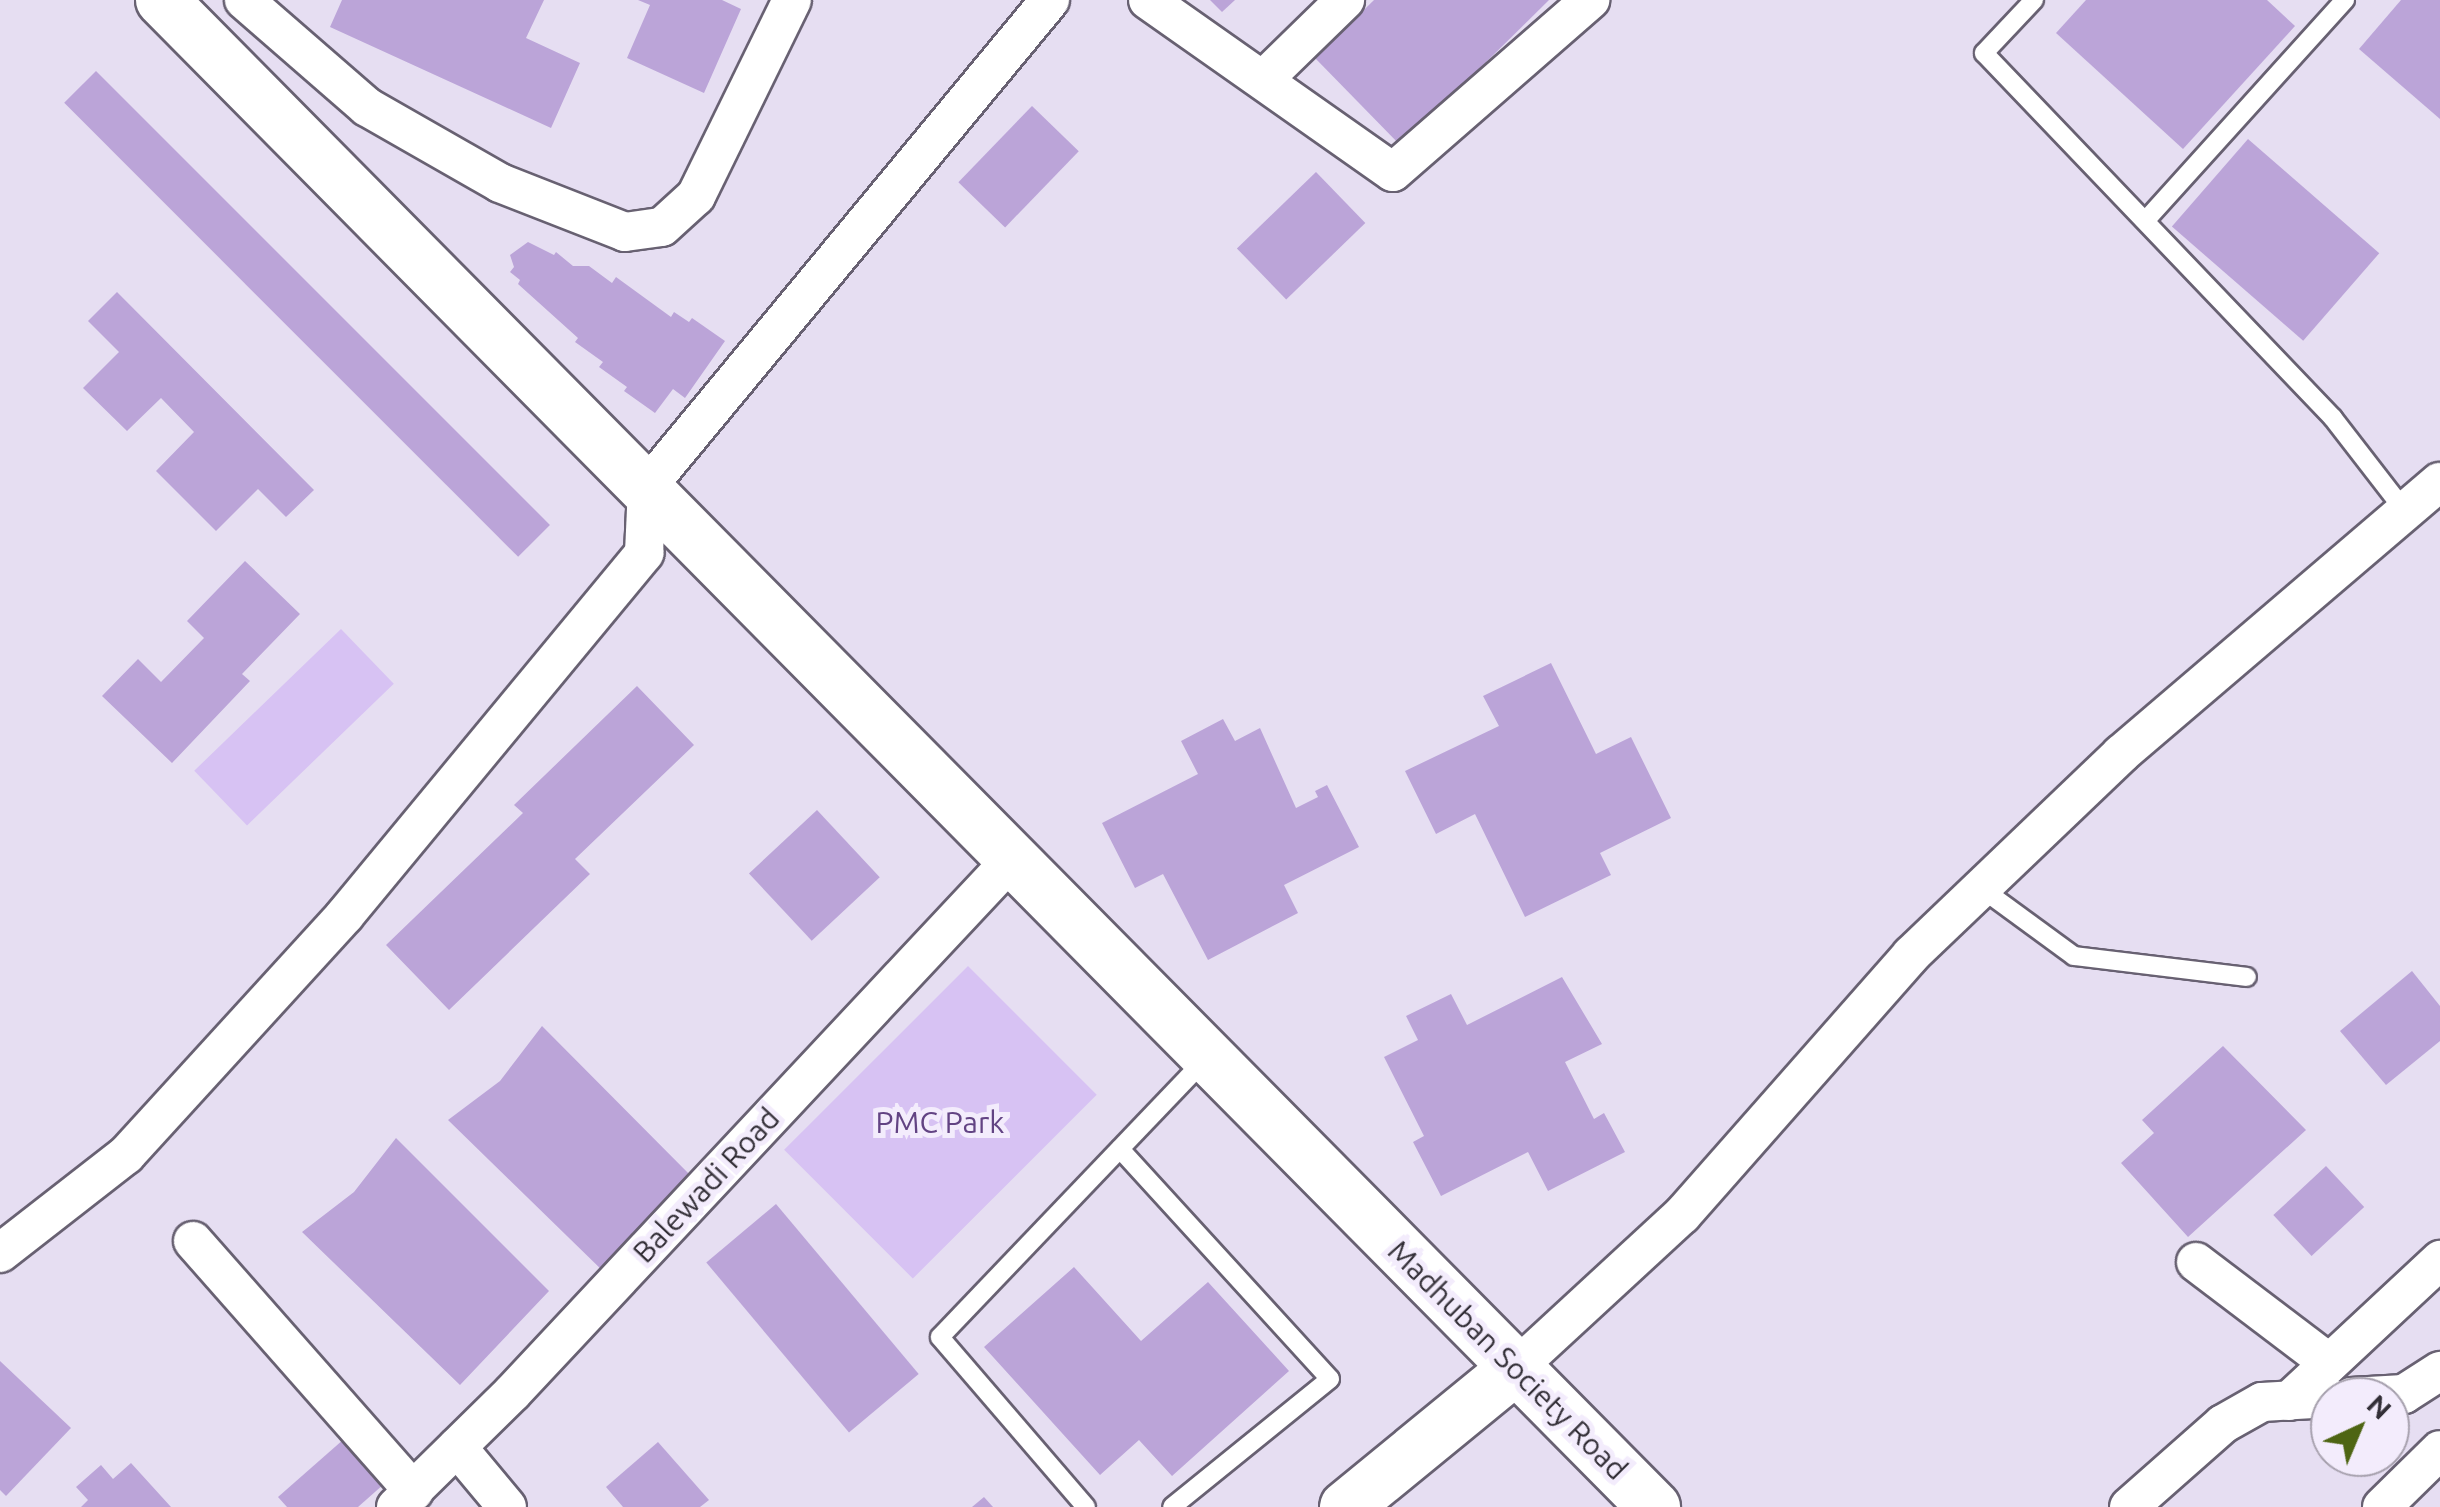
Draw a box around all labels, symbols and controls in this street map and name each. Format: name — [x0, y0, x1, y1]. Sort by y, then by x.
street label: Balewadi Road — [625, 1100, 787, 1270]
park label: PMC Park — [876, 1104, 1004, 1140]
street label: Madhuban Society Road — [1381, 1233, 1635, 1487]
north arrow — [2310, 1377, 2410, 1477]
text: N — [2362, 1388, 2398, 1425]

